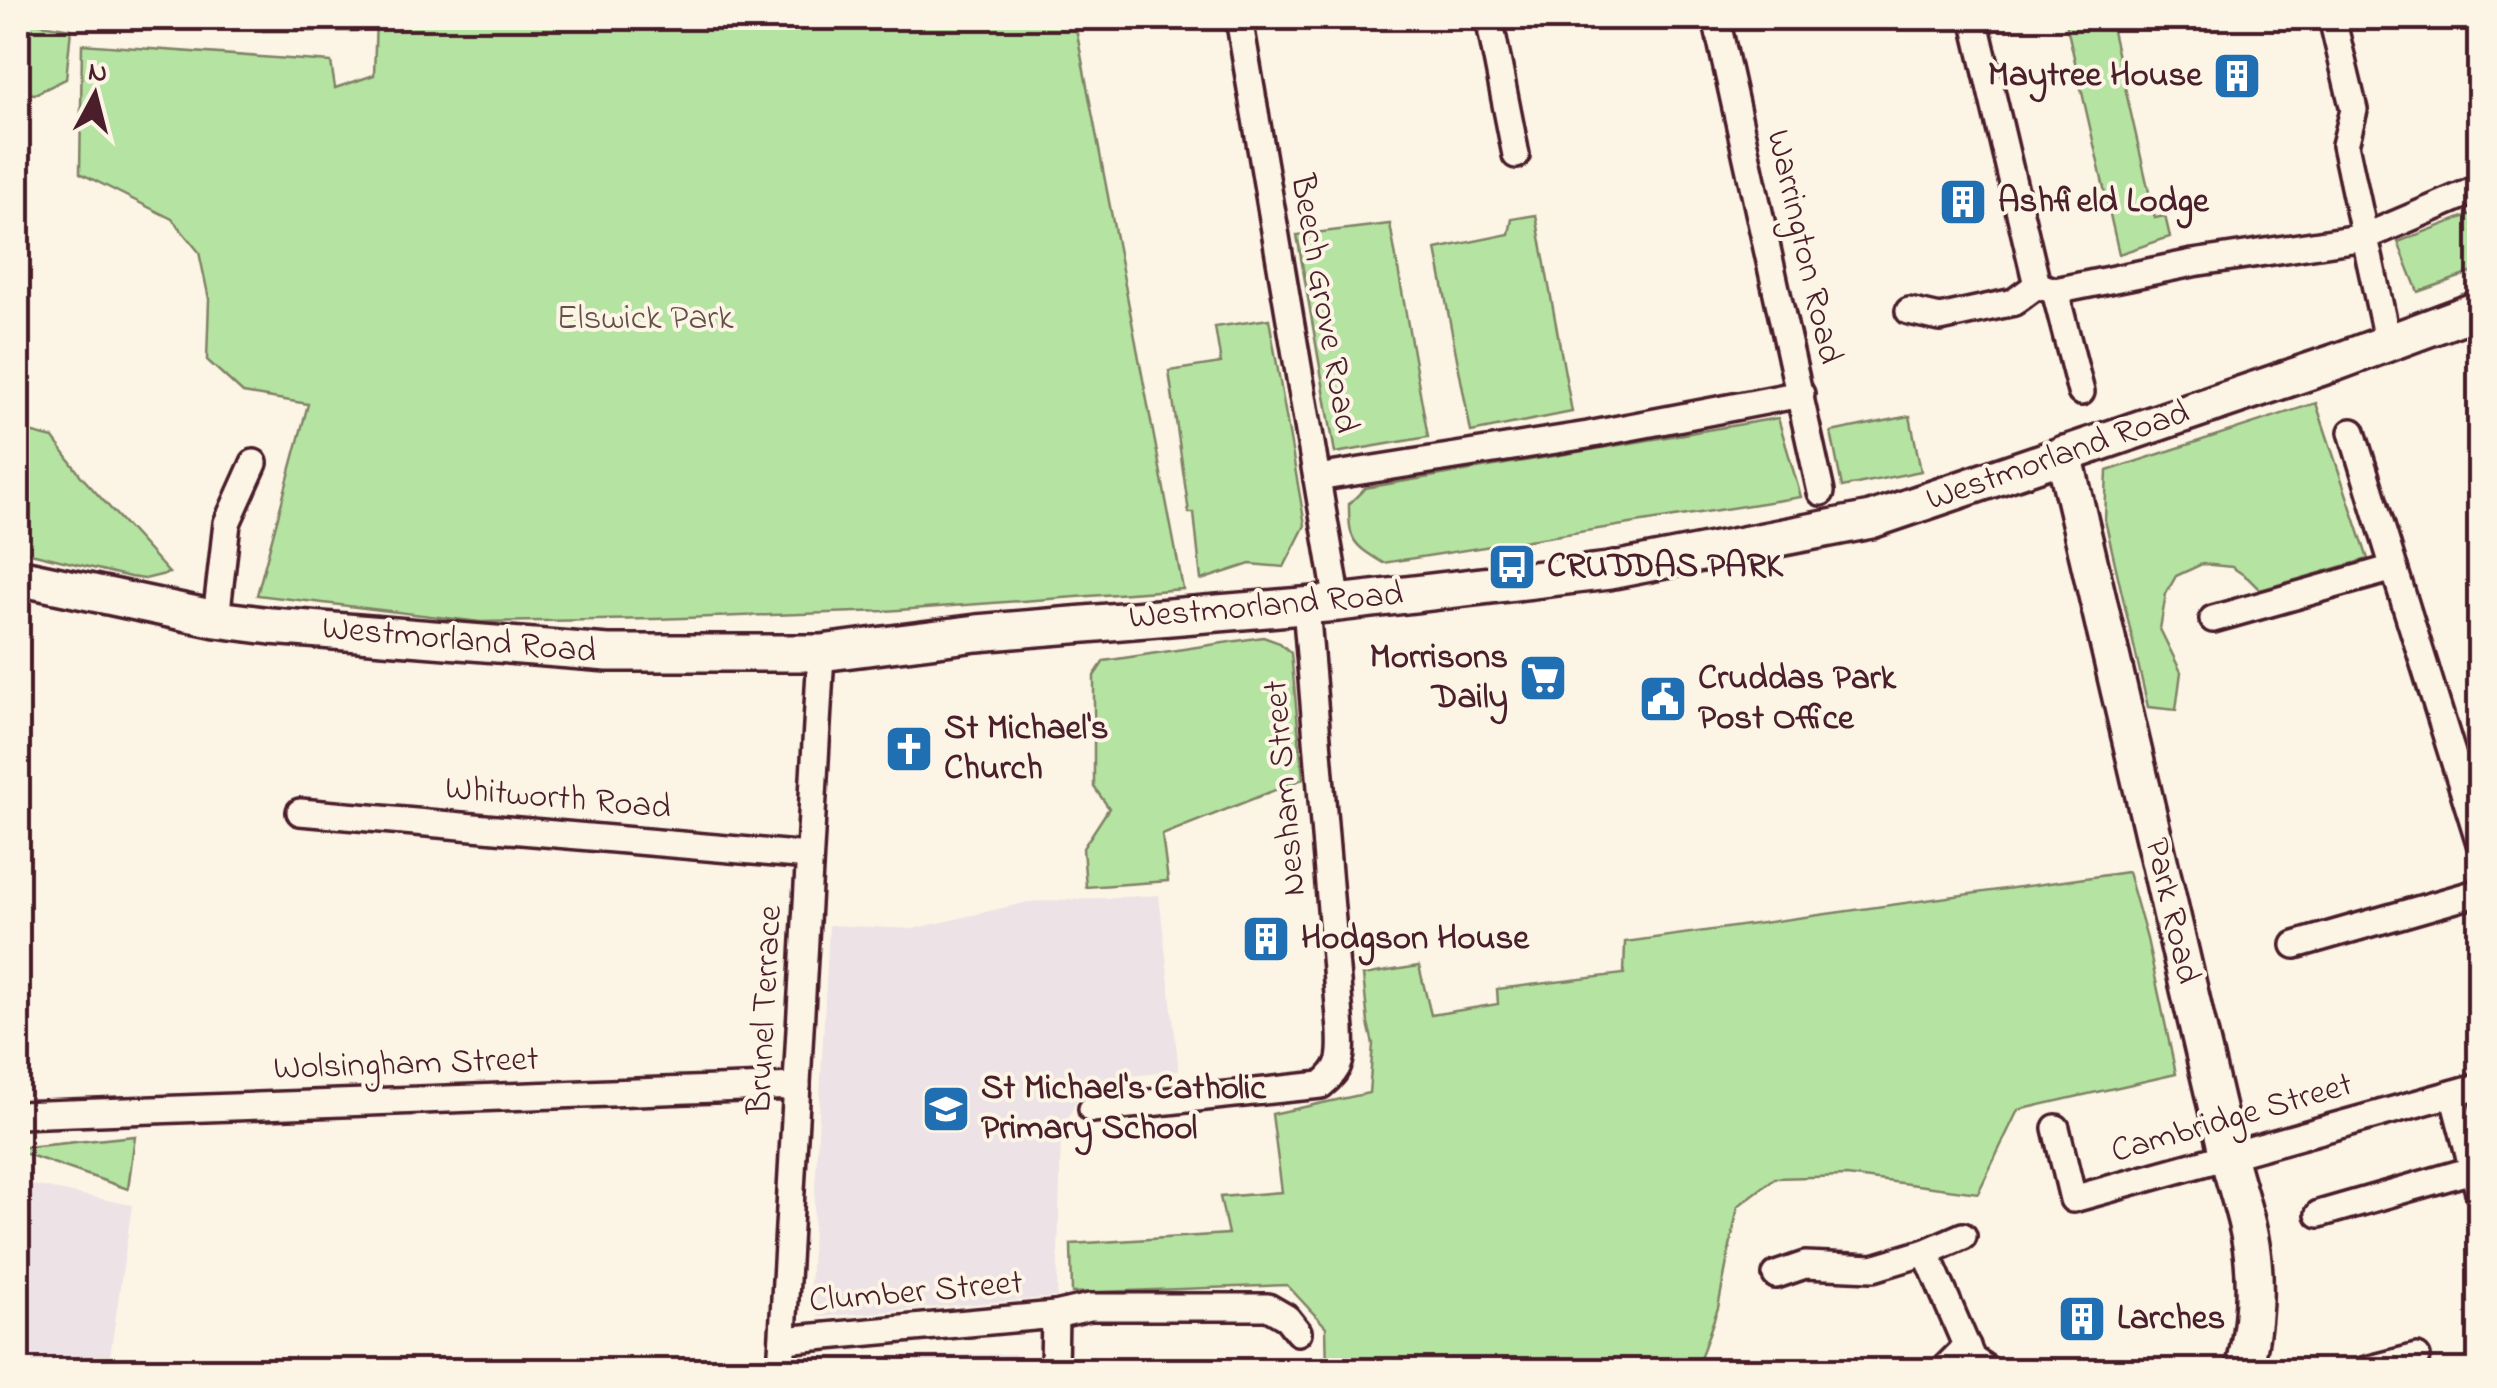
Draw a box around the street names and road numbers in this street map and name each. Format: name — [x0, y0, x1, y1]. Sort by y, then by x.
street label: Warrington Road — [1751, 125, 1855, 369]
street label: Beech Grove Road — [1275, 170, 1371, 437]
street label: Westmorland Road — [1920, 388, 2196, 526]
street label: Westmorland Road — [1127, 570, 1405, 644]
street label: Westmorland Road — [320, 604, 598, 678]
street label: Nesham Street — [1251, 678, 1321, 898]
street label: Whitworth Road — [443, 764, 673, 834]
street label: Park Road — [2129, 833, 2213, 989]
street label: Brunel Terrace — [735, 904, 797, 1117]
street label: Wolsingham Street — [272, 1035, 540, 1095]
street label: Cambridge Street — [2105, 1060, 2359, 1178]
street label: Clumber Street — [807, 1258, 1025, 1328]

